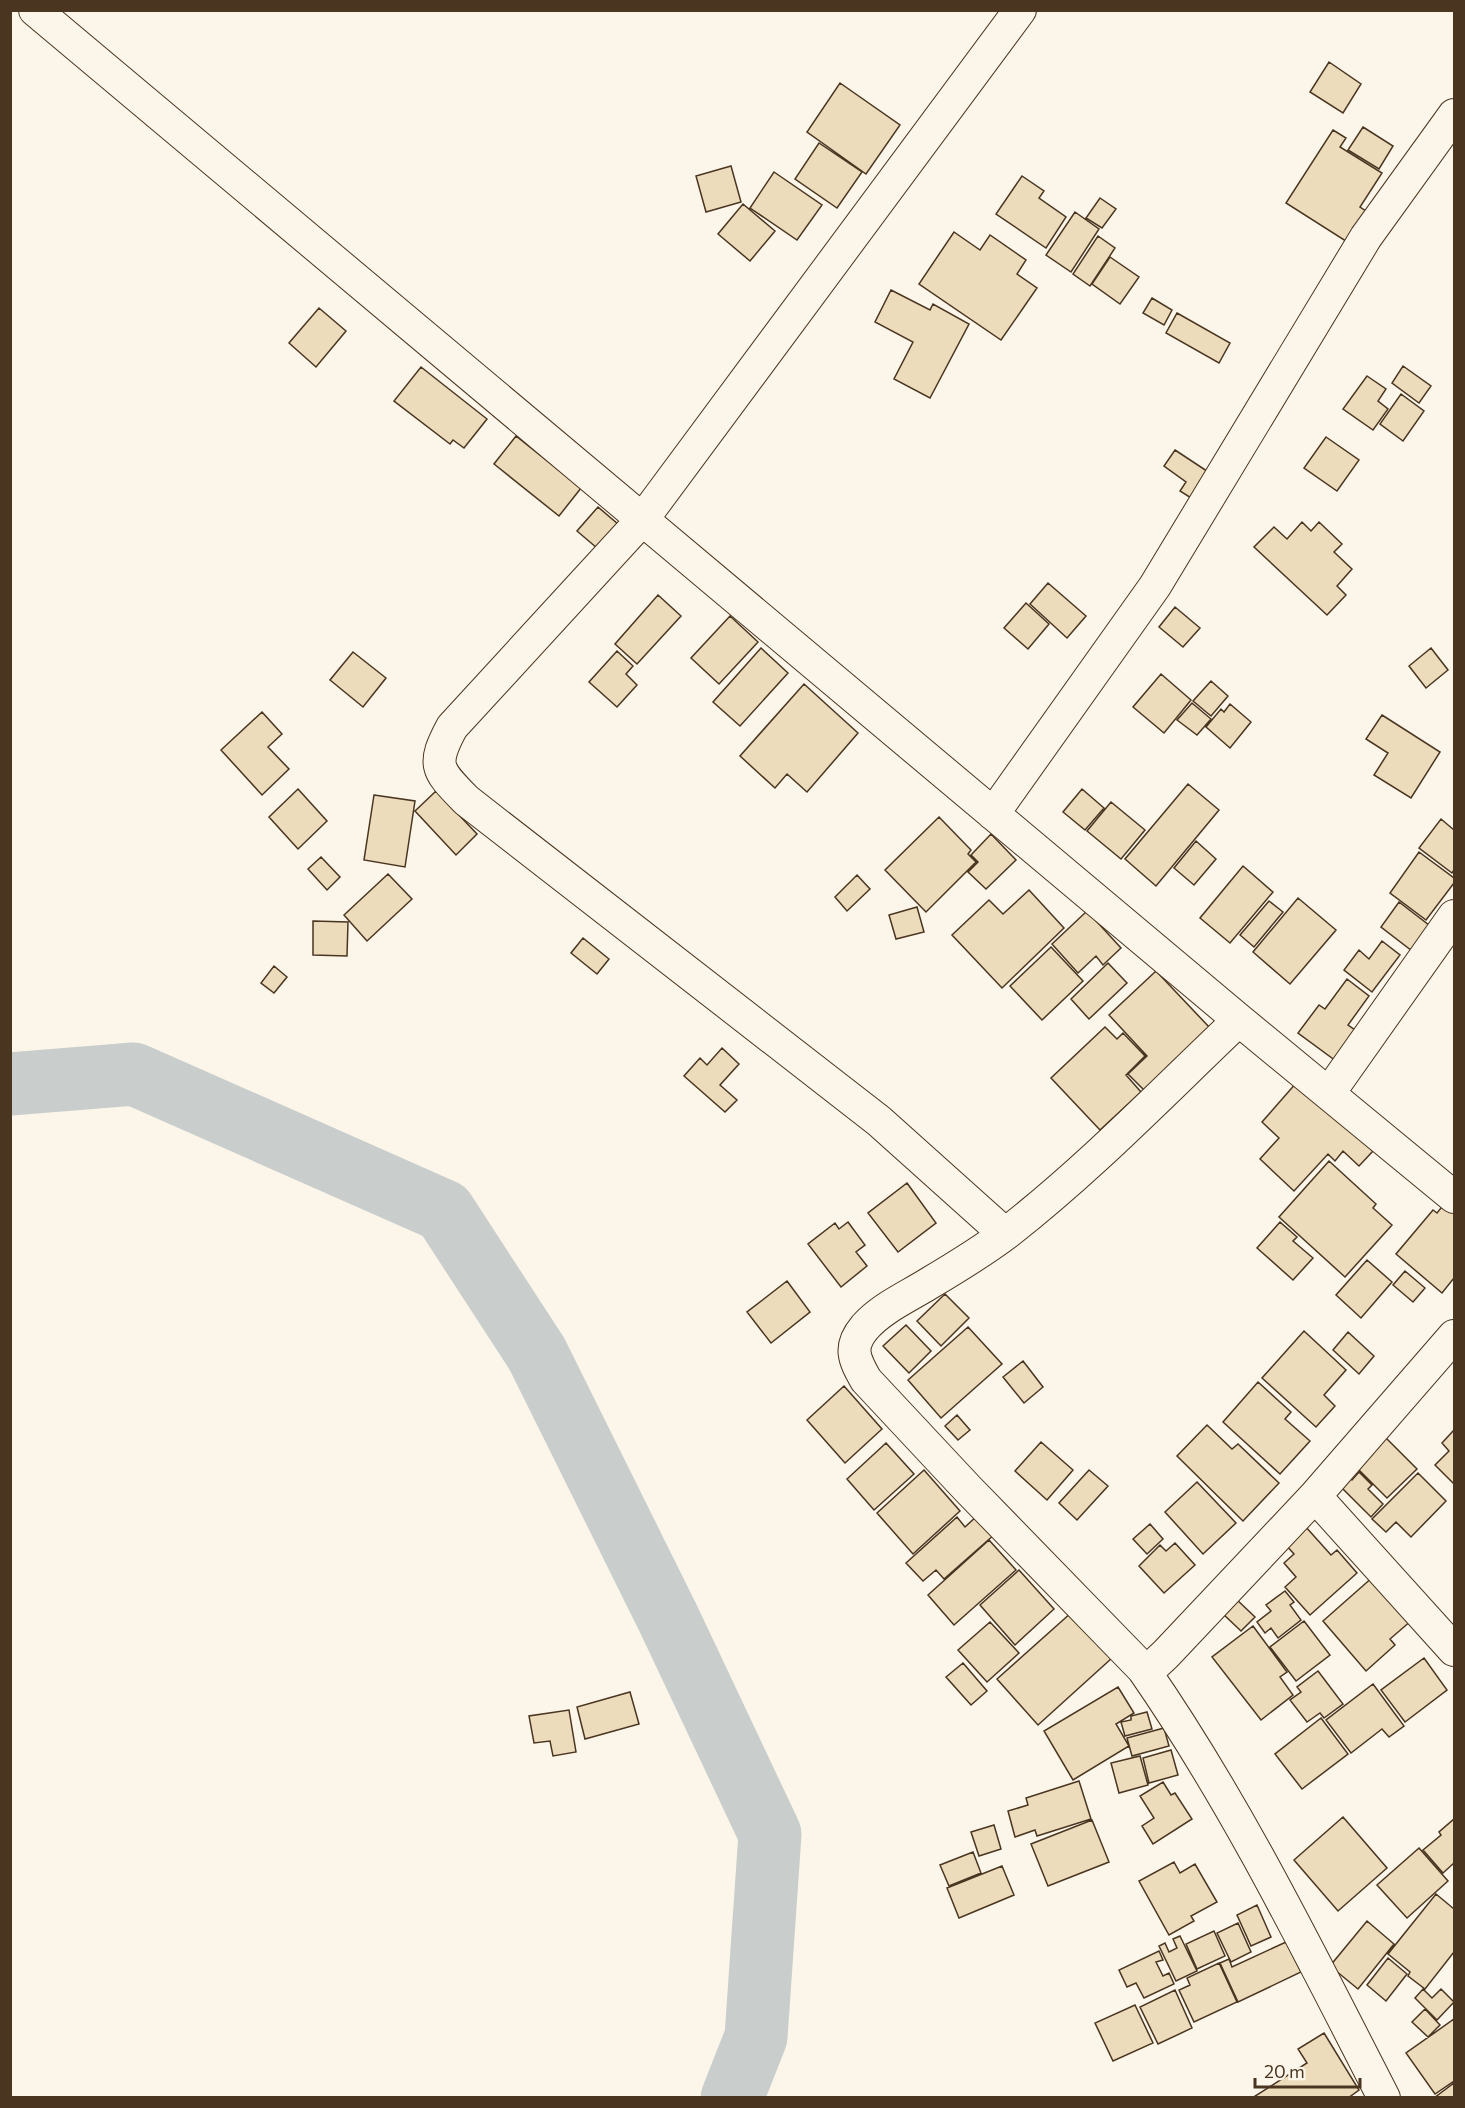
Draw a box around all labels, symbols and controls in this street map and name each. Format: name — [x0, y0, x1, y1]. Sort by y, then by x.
scale bar — [1255, 2051, 1360, 2089]
text: 20 m — [1264, 2060, 1305, 2082]

